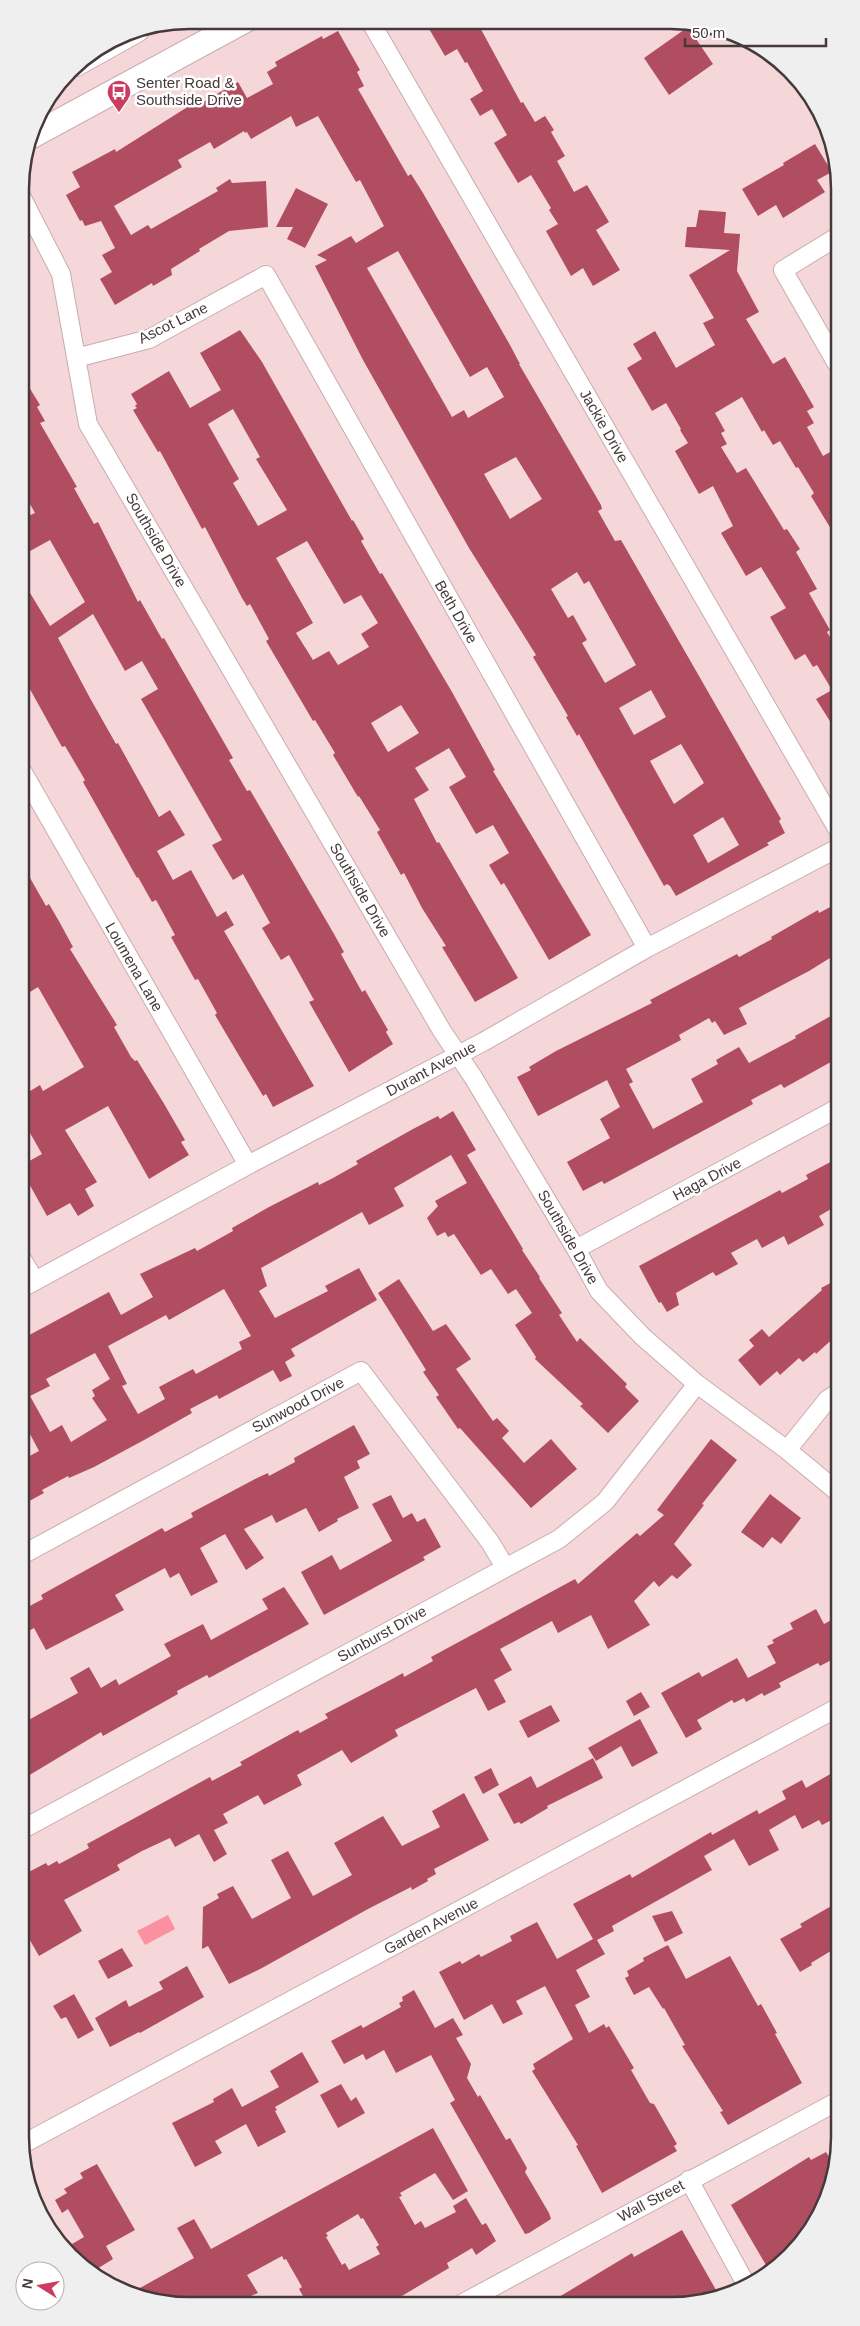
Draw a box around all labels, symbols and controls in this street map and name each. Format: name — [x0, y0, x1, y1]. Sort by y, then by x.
scale bar — [685, 15, 826, 47]
text: 50 m — [692, 24, 725, 41]
place label: Senter Road & Southside Drive — [136, 74, 242, 108]
bus stop icon: Senter Road & Southside Drive — [106, 79, 132, 113]
street label: Ascot Lane — [135, 298, 210, 347]
street label: Jackie Drive — [577, 386, 632, 465]
street label: Southside Drive — [123, 490, 190, 590]
street label: Beth Drive — [432, 577, 481, 646]
street label: Southside Drive — [327, 840, 394, 940]
street label: Loumena Lane — [102, 919, 167, 1014]
street label: Durant Avenue — [383, 1038, 478, 1099]
street label: Haga Drive — [670, 1153, 744, 1204]
street label: Southside Drive — [535, 1187, 602, 1287]
street label: Sunwood Drive — [249, 1373, 347, 1436]
street label: Sunburst Drive — [334, 1602, 429, 1665]
street label: Garden Avenue — [381, 1894, 481, 1957]
street label: Wall Street — [615, 2176, 688, 2225]
north arrow — [15, 2261, 65, 2311]
text: N — [18, 2277, 36, 2290]

